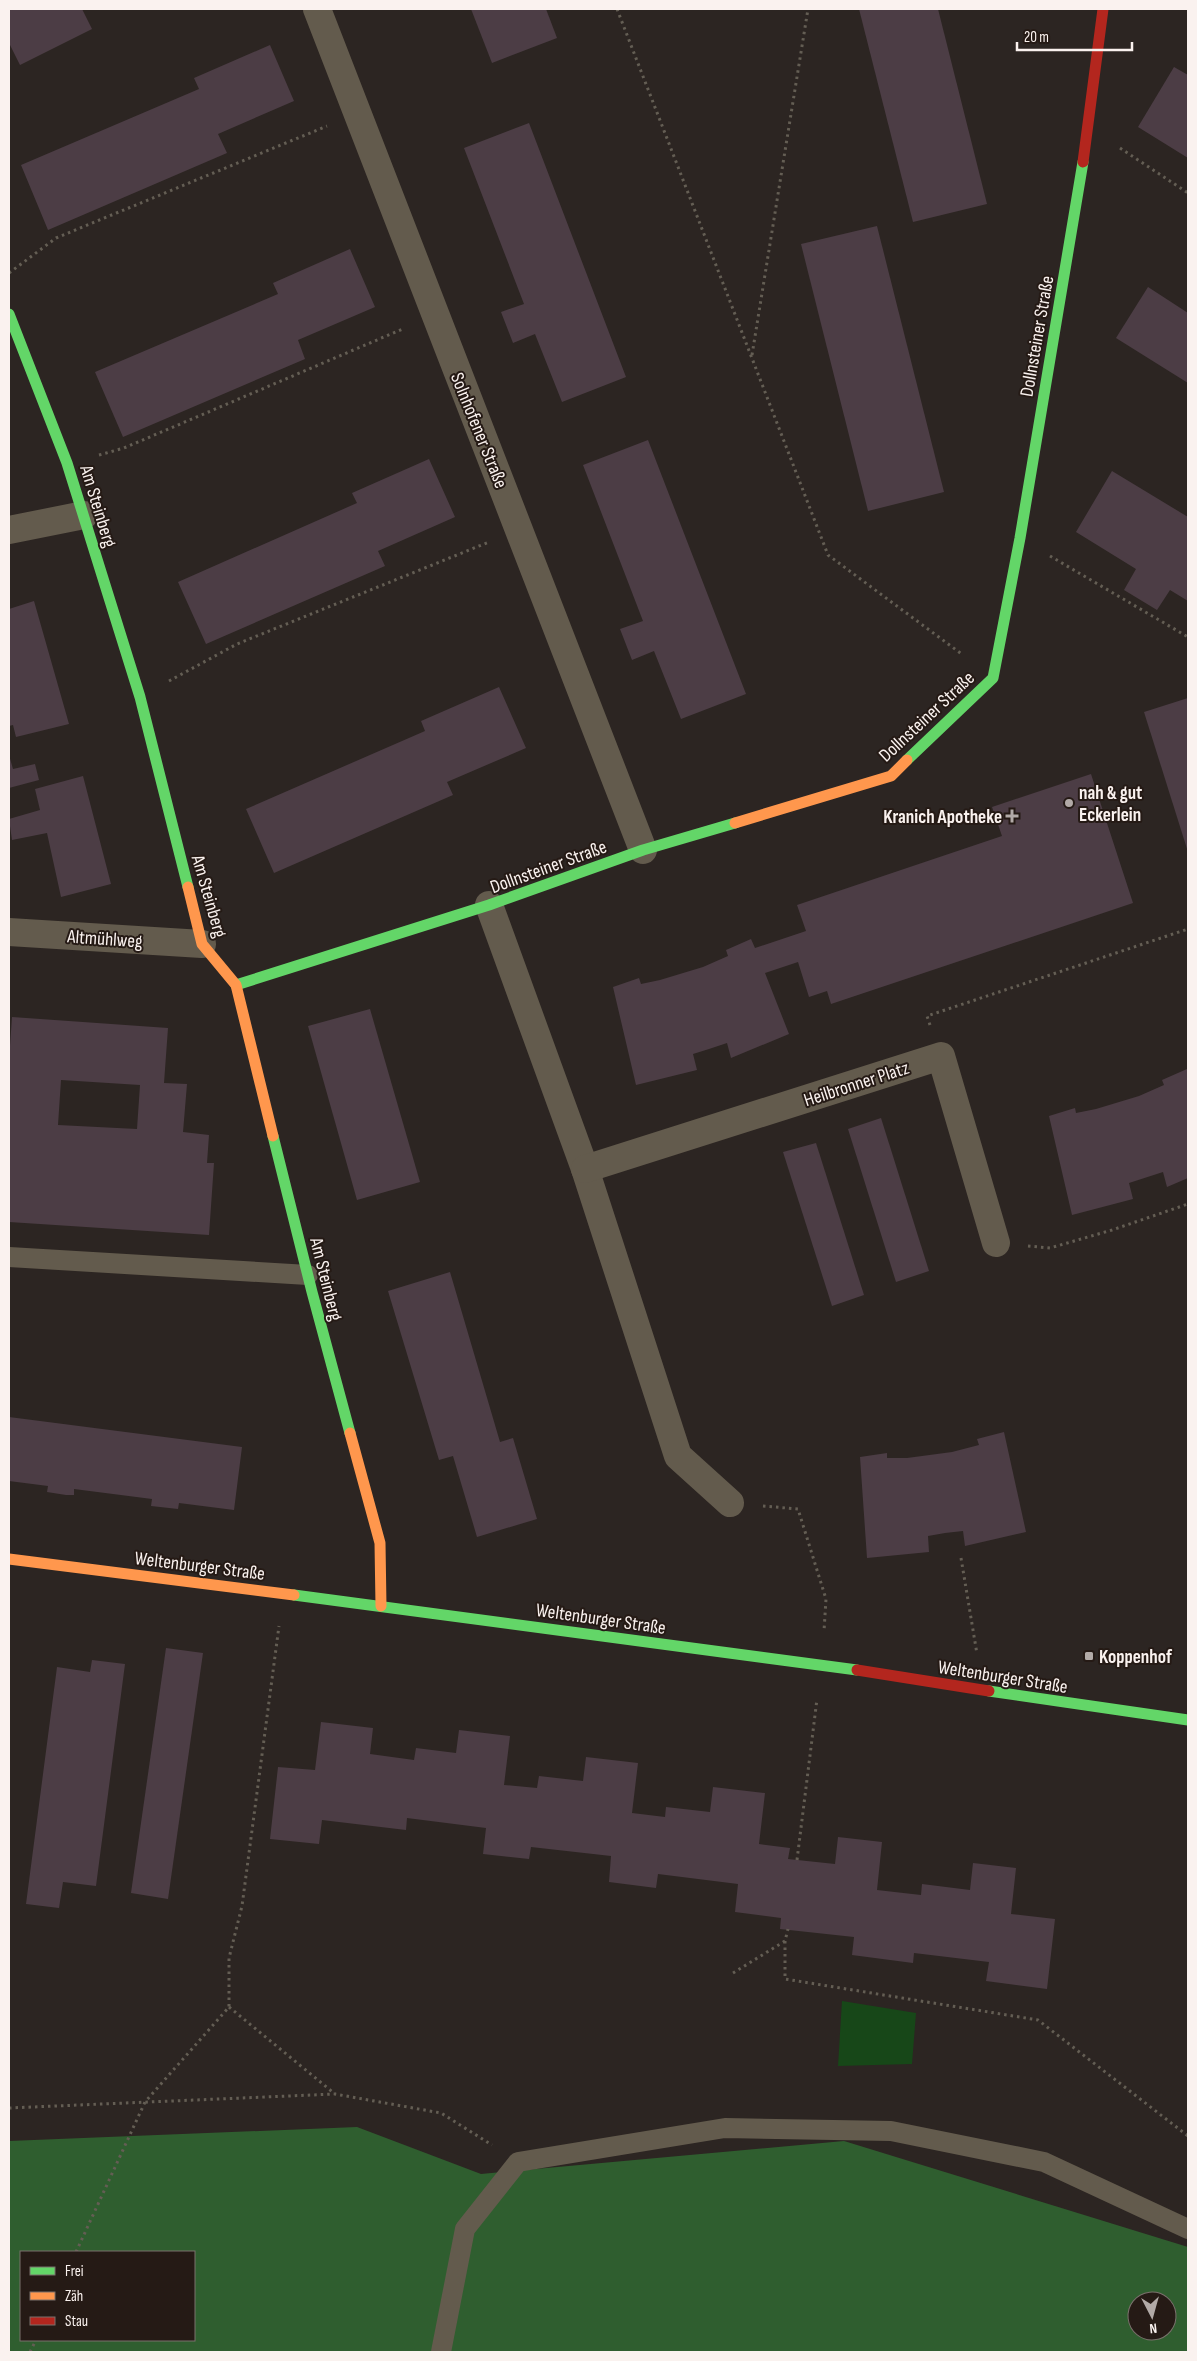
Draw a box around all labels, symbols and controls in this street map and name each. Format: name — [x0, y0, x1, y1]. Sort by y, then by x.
scale bar — [1017, 20, 1132, 52]
text: 20 m — [1024, 28, 1049, 47]
street label: Dollnsteiner Straße — [1016, 274, 1059, 398]
street label: Solnhofener Straße — [445, 369, 512, 492]
street label: Am Steinberg — [74, 462, 121, 551]
street label: Dollnsteiner Straße — [874, 667, 980, 767]
place label: nah & gut Eckerlein — [1079, 782, 1142, 827]
marker: nah & gut Eckerlein — [1063, 797, 1075, 809]
place label: Kranich Apotheke — [883, 806, 1002, 829]
marker: Kranich Apotheke — [1006, 810, 1018, 822]
street label: Dollnsteiner Straße — [487, 836, 610, 899]
street label: Am Steinberg — [186, 852, 231, 941]
street label: Altmühlweg — [66, 925, 144, 954]
street label: Heilbronner Platz — [801, 1057, 912, 1112]
street label: Am Steinberg — [304, 1234, 347, 1324]
street label: Weltenburger Straße — [133, 1547, 266, 1586]
street label: Weltenburger Straße — [534, 1599, 667, 1640]
place label: Koppenhof — [1099, 1646, 1173, 1669]
marker: Koppenhof — [1083, 1650, 1095, 1662]
street label: Weltenburger Straße — [936, 1656, 1069, 1699]
legend — [20, 2251, 195, 2341]
text: Frei — [65, 2262, 84, 2281]
text: Zäh — [65, 2287, 83, 2306]
north arrow — [1127, 2291, 1177, 2341]
text: Stau — [65, 2312, 88, 2331]
text: N — [1149, 2320, 1158, 2337]

